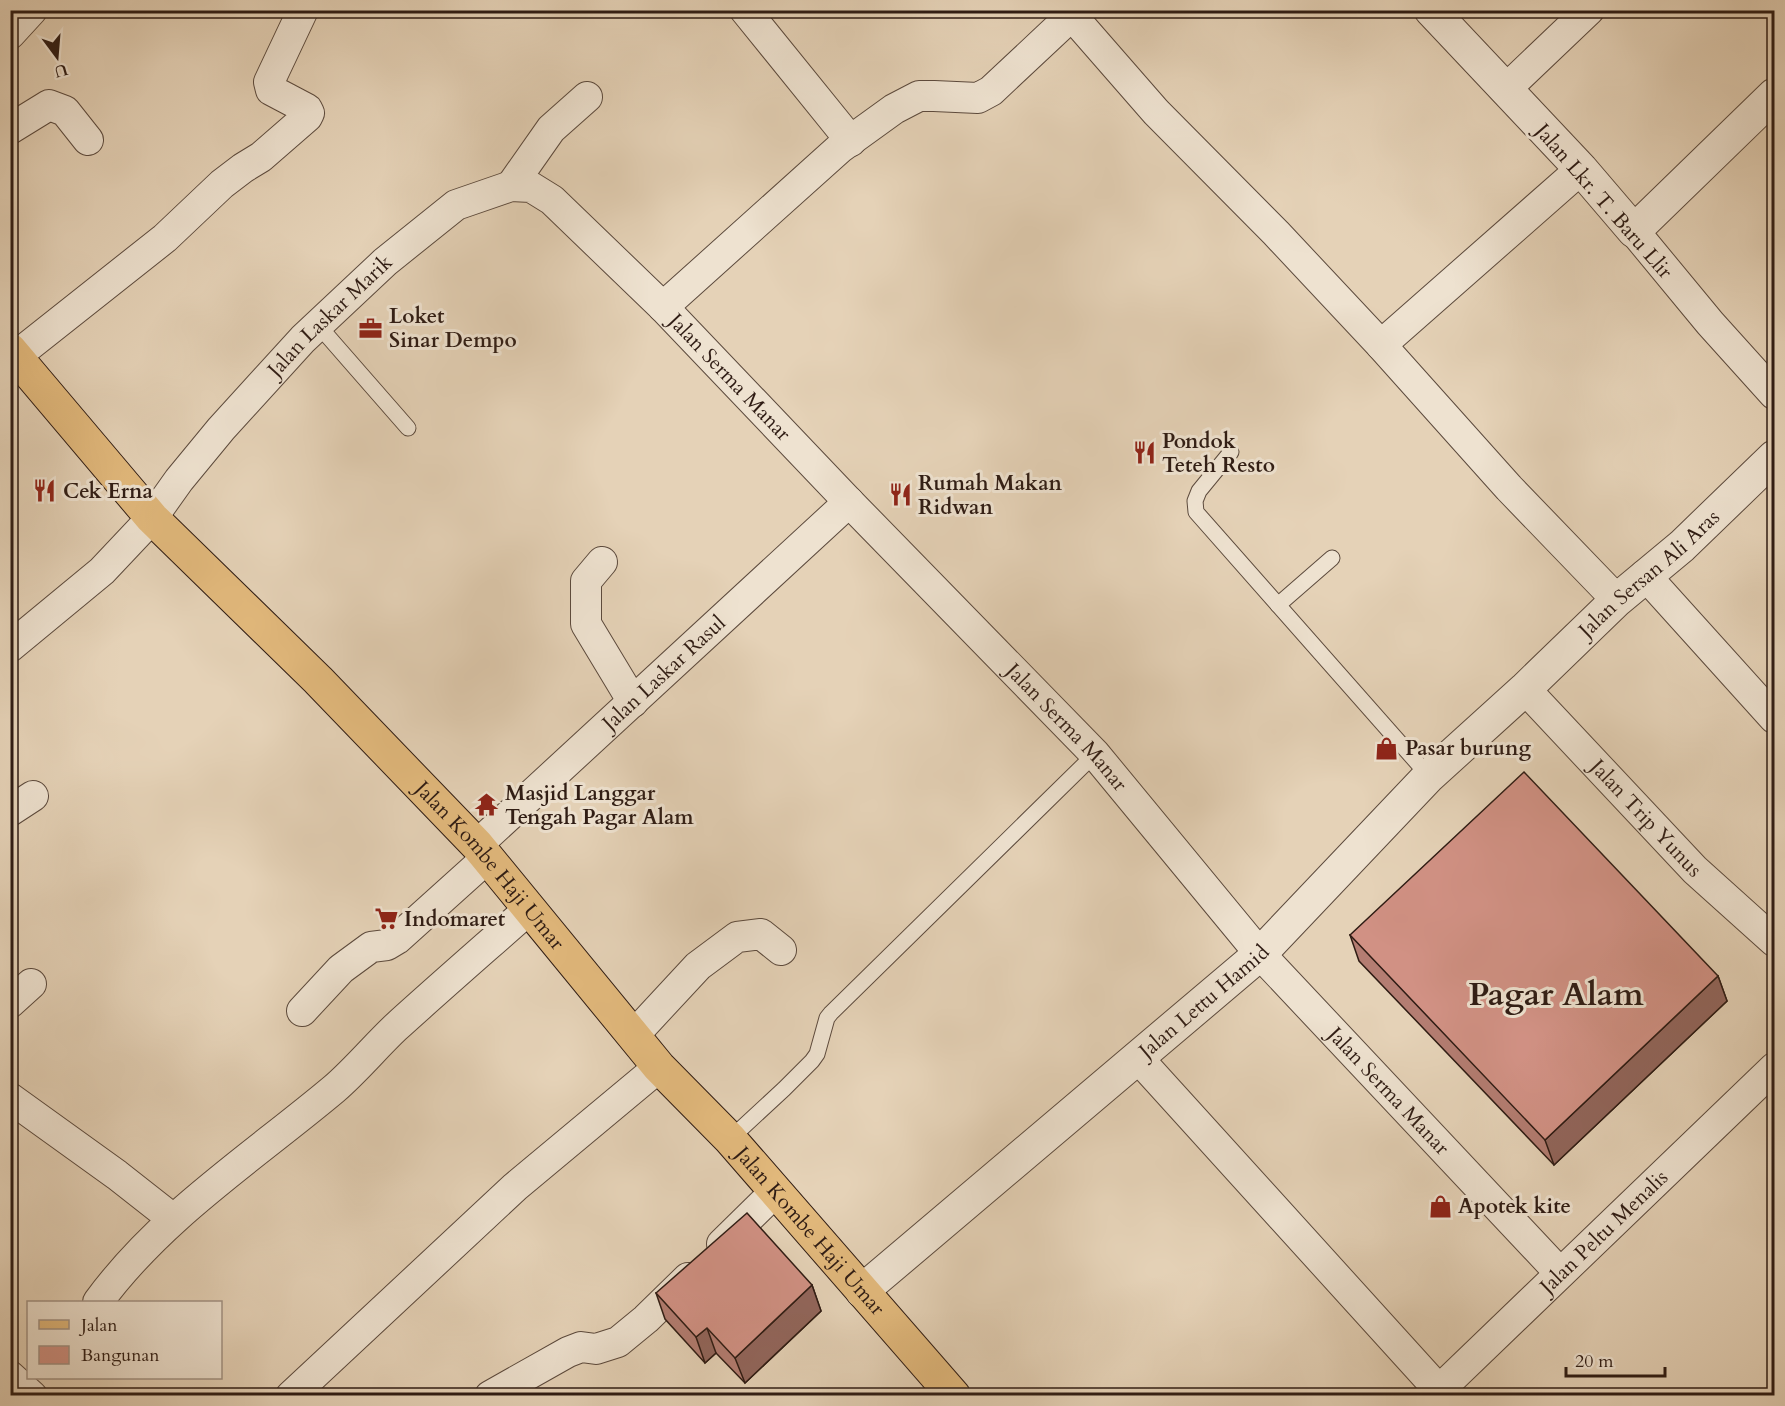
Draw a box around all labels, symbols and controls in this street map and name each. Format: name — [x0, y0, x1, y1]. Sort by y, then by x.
north arrow — [27, 27, 87, 87]
text: U — [52, 58, 70, 83]
street label: Jalan Lkr. T. Baru Llir — [1526, 115, 1679, 285]
street label: Jalan Laskar Marik — [259, 248, 399, 386]
place label: Loket Sinar Dempo — [389, 302, 517, 355]
street label: Jalan Serma Manar — [660, 305, 797, 448]
office icon: Loket Sinar Dempo — [358, 315, 384, 341]
place label: Pondok Teteh Resto — [1162, 427, 1275, 480]
restaurant icon: Pondok Teteh Resto — [1131, 440, 1157, 466]
place label: Rumah Makan Ridwan — [918, 469, 1063, 522]
place label: Cek Erna — [63, 477, 154, 506]
restaurant icon: Cek Erna — [32, 478, 58, 504]
restaurant icon: Rumah Makan Ridwan — [887, 482, 913, 508]
street label: Jalan Sersan Ali Aras — [1570, 503, 1726, 647]
street label: Jalan Laskar Rasul — [594, 609, 732, 740]
street label: Jalan Serma Manar — [997, 655, 1134, 798]
place label: Pasar burung — [1405, 734, 1532, 763]
shop icon: Pasar burung — [1374, 735, 1400, 761]
street label: Jalan Trip Yunus — [1581, 751, 1708, 884]
street label: Jalan Kombe Haji Umar — [406, 773, 571, 956]
place label: Masjid Langgar Tengah Pagar Alam — [505, 779, 694, 832]
temple icon: Masjid Langgar Tengah Pagar Alam — [474, 792, 500, 818]
place label: Indomaret — [404, 905, 506, 934]
supermarket icon: Indomaret — [373, 906, 399, 932]
street label: Jalan Lettu Hamid — [1131, 939, 1276, 1067]
district label: Pagar Alam — [1468, 972, 1644, 1017]
street label: Jalan Serma Manar — [1319, 1019, 1456, 1162]
street label: Jalan Kombe Haji Umar — [726, 1138, 891, 1322]
street label: Jalan Peltu Menalis — [1531, 1163, 1675, 1303]
place label: Apotek kite — [1458, 1192, 1571, 1221]
shop icon: Apotek kite — [1427, 1193, 1453, 1219]
legend — [27, 1301, 222, 1379]
text: Jalan — [78, 1313, 118, 1338]
scale bar — [1566, 1340, 1665, 1378]
text: Bangunan — [81, 1343, 160, 1368]
text: 20 m — [1575, 1349, 1614, 1374]

